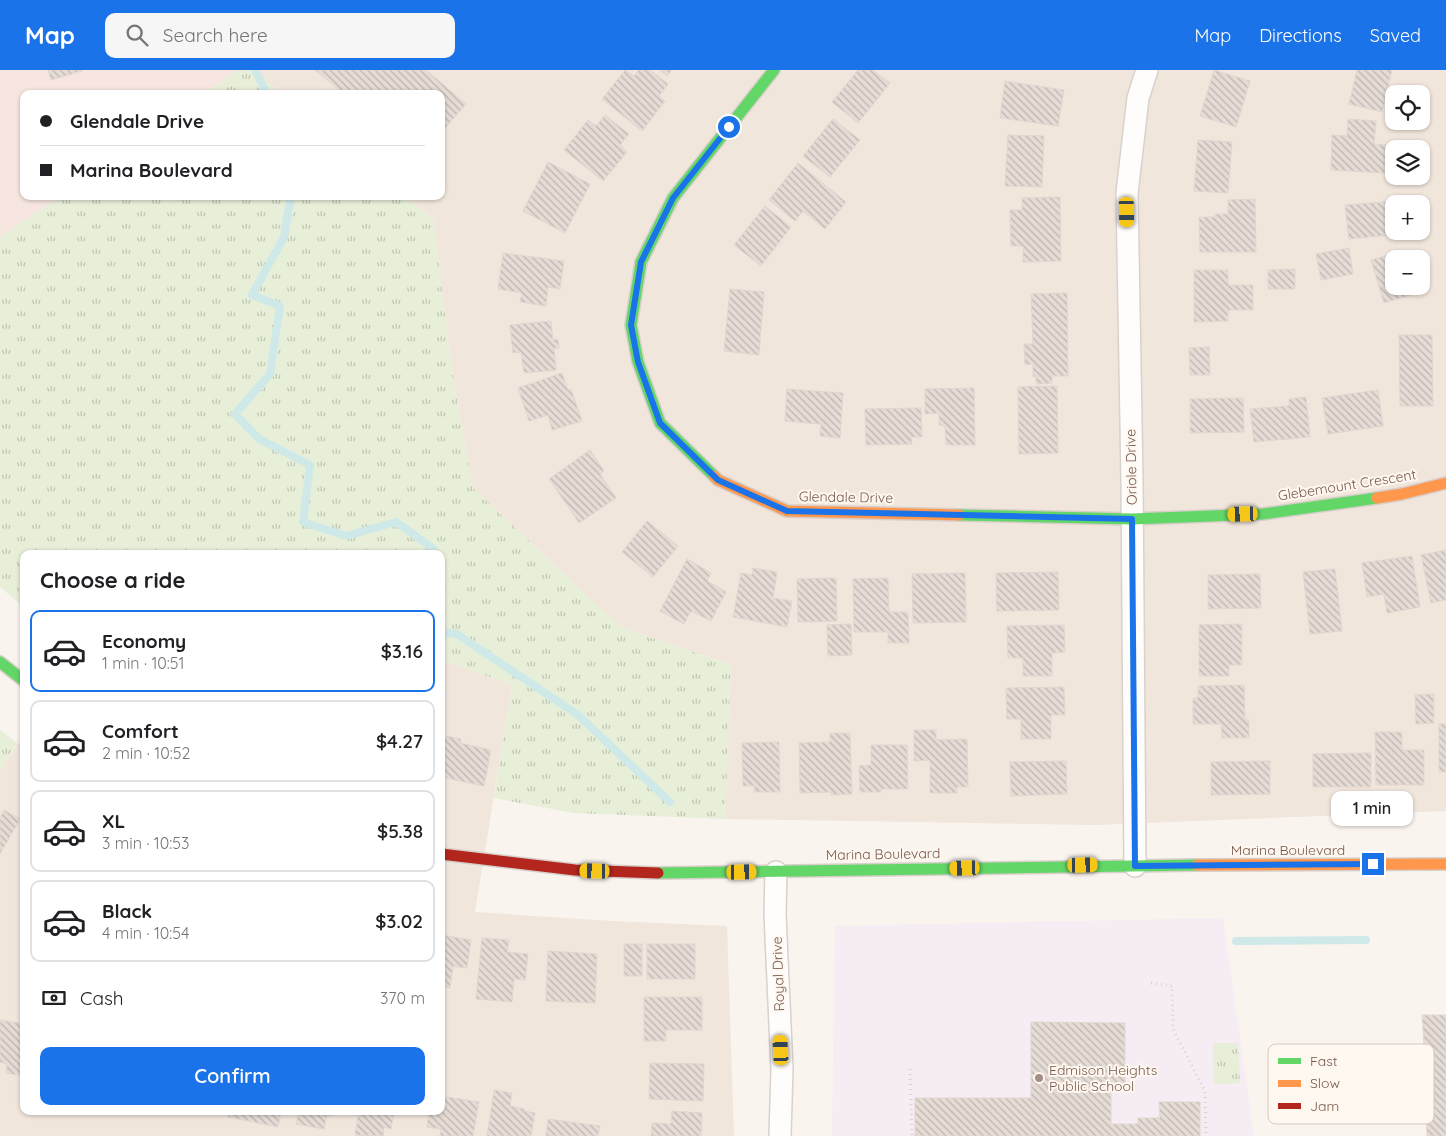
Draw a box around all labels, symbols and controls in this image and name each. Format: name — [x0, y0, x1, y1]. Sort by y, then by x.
search box — [105, 13, 455, 58]
text: Map — [25, 20, 75, 50]
icon: search — [123, 21, 151, 49]
text: Search here — [163, 23, 268, 47]
text: Map — [1194, 24, 1231, 47]
text: Directions — [1259, 24, 1342, 47]
text: Saved — [1370, 24, 1421, 47]
map controls — [1385, 85, 1430, 295]
button: locate — [1385, 85, 1430, 130]
text: Glendale Drive — [70, 109, 204, 133]
route start — [718, 116, 740, 138]
button: layers — [1385, 140, 1430, 185]
text: Marina Boulevard — [70, 158, 233, 182]
button: + — [1385, 195, 1430, 240]
car — [1119, 197, 1134, 227]
button: − — [1385, 250, 1430, 295]
street label: Oriole Drive — [1121, 429, 1141, 505]
street label: Glebemount Crescent — [1277, 465, 1418, 505]
street label: Glendale Drive — [799, 487, 893, 507]
car — [1227, 506, 1258, 522]
text: Choose a ride — [40, 566, 185, 594]
icon: car — [42, 629, 87, 674]
text: Economy — [102, 629, 186, 653]
text: $3.16 — [381, 639, 423, 663]
text: 1 min · 10:51 — [102, 653, 184, 673]
icon: car — [42, 719, 87, 764]
text: Comfort — [102, 719, 179, 743]
text: $4.27 — [376, 729, 423, 753]
text: 2 min · 10:52 — [102, 743, 190, 763]
callout: 1 min — [1332, 792, 1414, 826]
text: 1 min — [1353, 798, 1391, 818]
icon: car — [42, 809, 87, 854]
text: XL — [102, 809, 125, 833]
text: $5.38 — [377, 819, 423, 843]
text: 3 min · 10:53 — [102, 833, 189, 853]
street label: Marina Boulevard — [1231, 841, 1345, 859]
street label: Marina Boulevard — [825, 844, 941, 864]
route end — [1362, 853, 1384, 875]
car — [1067, 857, 1098, 873]
car — [949, 860, 980, 876]
car — [579, 863, 610, 879]
car — [726, 864, 757, 880]
icon: car — [42, 899, 87, 944]
text: Black — [102, 899, 152, 923]
text: $3.02 — [375, 909, 423, 933]
text: 4 min · 10:54 — [102, 923, 190, 943]
street label: Royal Drive — [768, 936, 788, 1012]
icon: cash — [40, 984, 68, 1012]
text: Cash — [80, 986, 124, 1010]
text: 370 m — [380, 988, 425, 1008]
car — [772, 1035, 789, 1065]
legend — [1268, 1044, 1434, 1124]
button: Confirm — [40, 1047, 425, 1105]
text: Fast — [1310, 1052, 1338, 1070]
place label: Edmison Heights Public School — [1049, 1061, 1157, 1095]
marker: Edmison Heights Public School — [1033, 1072, 1045, 1084]
text: Slow — [1310, 1074, 1340, 1092]
text: Jam — [1310, 1097, 1339, 1115]

